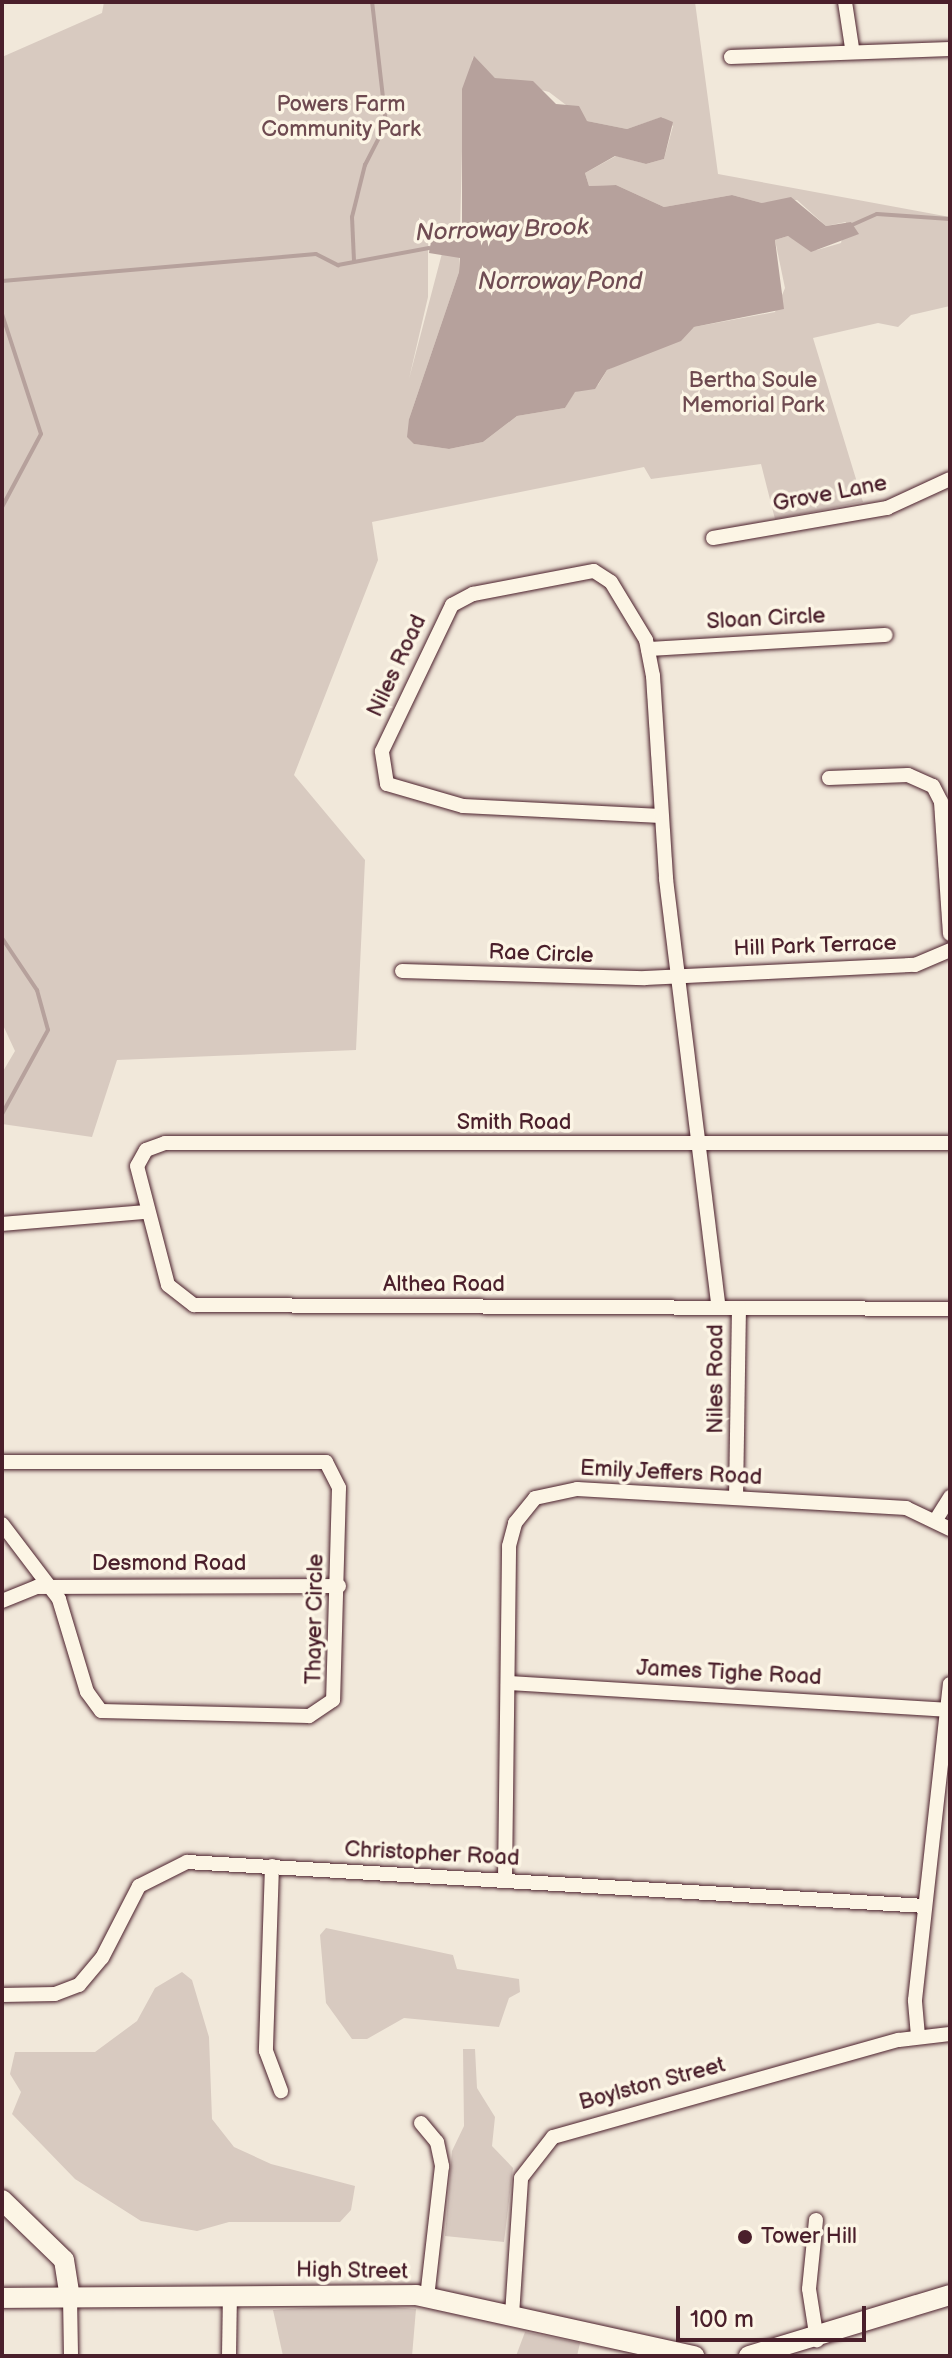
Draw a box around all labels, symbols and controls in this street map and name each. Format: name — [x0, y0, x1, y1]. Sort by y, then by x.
park label: Powers Farm Community Park — [261, 91, 421, 142]
water label: Norroway Brook — [414, 213, 590, 247]
water label: Norroway Pond — [477, 268, 643, 296]
park label: Bertha Soule Memorial Park — [681, 367, 825, 418]
street label: Grove Lane — [771, 470, 889, 518]
street label: Sloan Circle — [706, 603, 826, 635]
street label: Niles Road — [362, 611, 432, 721]
street label: Hill Park Terrace — [733, 930, 897, 962]
street label: Rae Circle — [488, 939, 594, 969]
street label: Smith Road — [457, 1110, 571, 1136]
street label: Althea Road — [383, 1272, 505, 1298]
street label: Niles Road — [703, 1324, 729, 1434]
street label: Emily Jeffers Road — [578, 1455, 764, 1491]
street label: Desmond Road — [92, 1551, 246, 1577]
street label: Thayer Circle — [301, 1553, 329, 1685]
street label: James Tighe Road — [635, 1655, 823, 1691]
street label: Christopher Road — [344, 1836, 520, 1872]
street label: Boylston Street — [576, 2052, 728, 2116]
place label: Tower Hill — [761, 2224, 857, 2250]
marker: Tower Hill — [736, 2228, 754, 2246]
street label: High Street — [296, 2257, 408, 2285]
scale bar — [680, 2290, 870, 2340]
text: 100 m — [690, 2305, 754, 2334]

